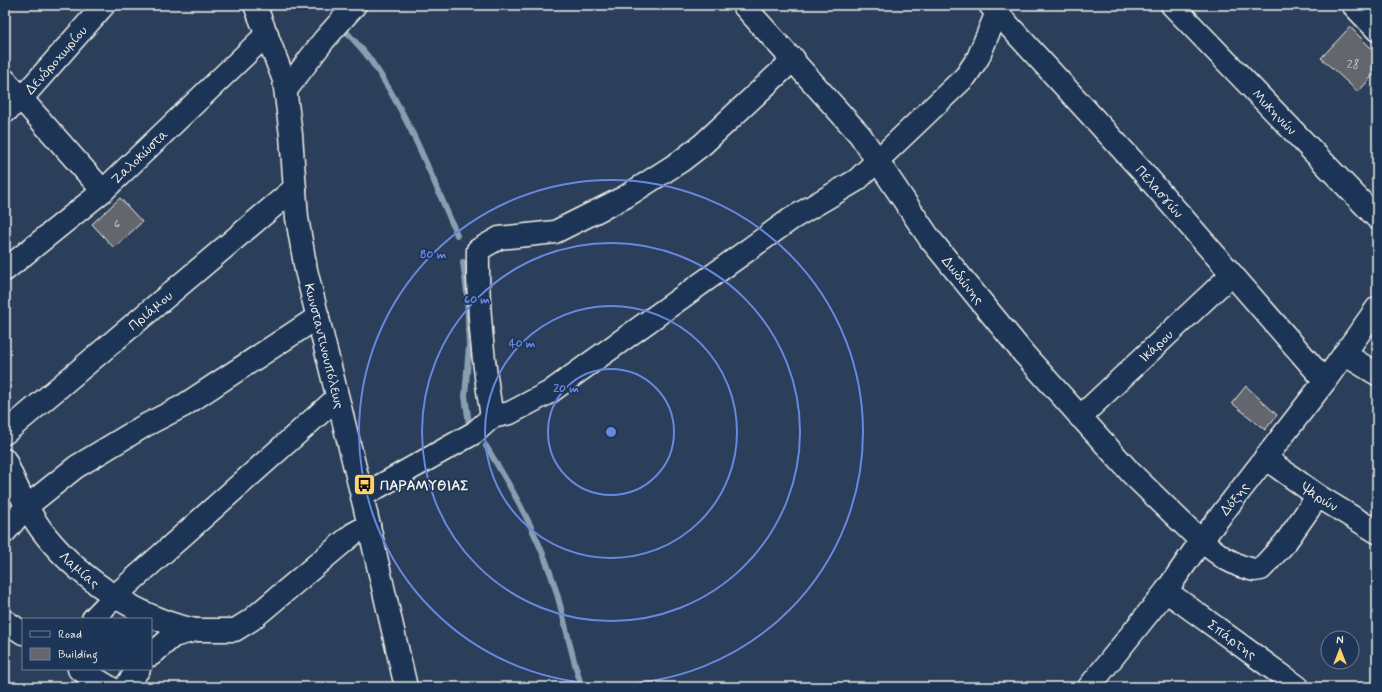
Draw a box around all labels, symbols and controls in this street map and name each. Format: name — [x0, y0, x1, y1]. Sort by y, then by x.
street label: Δενδροχωρίου — [21, 22, 92, 99]
house number: 28 — [1347, 57, 1359, 73]
street label: Μυκηνών — [1248, 85, 1300, 139]
street label: Ζαλοκώστα — [108, 126, 172, 189]
street label: Πελασγών — [1131, 162, 1187, 222]
house number: 6 — [114, 216, 120, 232]
text: 80 m — [420, 247, 447, 263]
street label: Δωδώνης — [937, 253, 988, 308]
street label: Κωνσταντινουπόλεως — [300, 282, 348, 411]
street label: Πριάμου — [125, 287, 177, 335]
text: 60 m — [464, 292, 490, 308]
street label: Ικάρου — [1136, 326, 1177, 367]
text: 40 m — [509, 336, 536, 352]
text: 20 m — [553, 381, 579, 397]
centre of rings — [604, 425, 618, 439]
bus stop icon: ΠΑΡΑΜΥΘΙΑΣ — [352, 472, 378, 498]
place label: ΠΑΡΑΜΥΘΙΑΣ — [380, 477, 469, 495]
street label: Ψαρών — [1296, 478, 1341, 516]
street label: Δόξης — [1216, 479, 1253, 519]
street label: Λαμίας — [55, 548, 103, 593]
street label: Σπάρτης — [1204, 616, 1260, 664]
legend — [22, 618, 152, 670]
text: Road — [58, 627, 82, 643]
north arrow — [1320, 630, 1360, 670]
text: N — [1336, 634, 1344, 648]
text: Building — [58, 647, 98, 664]

